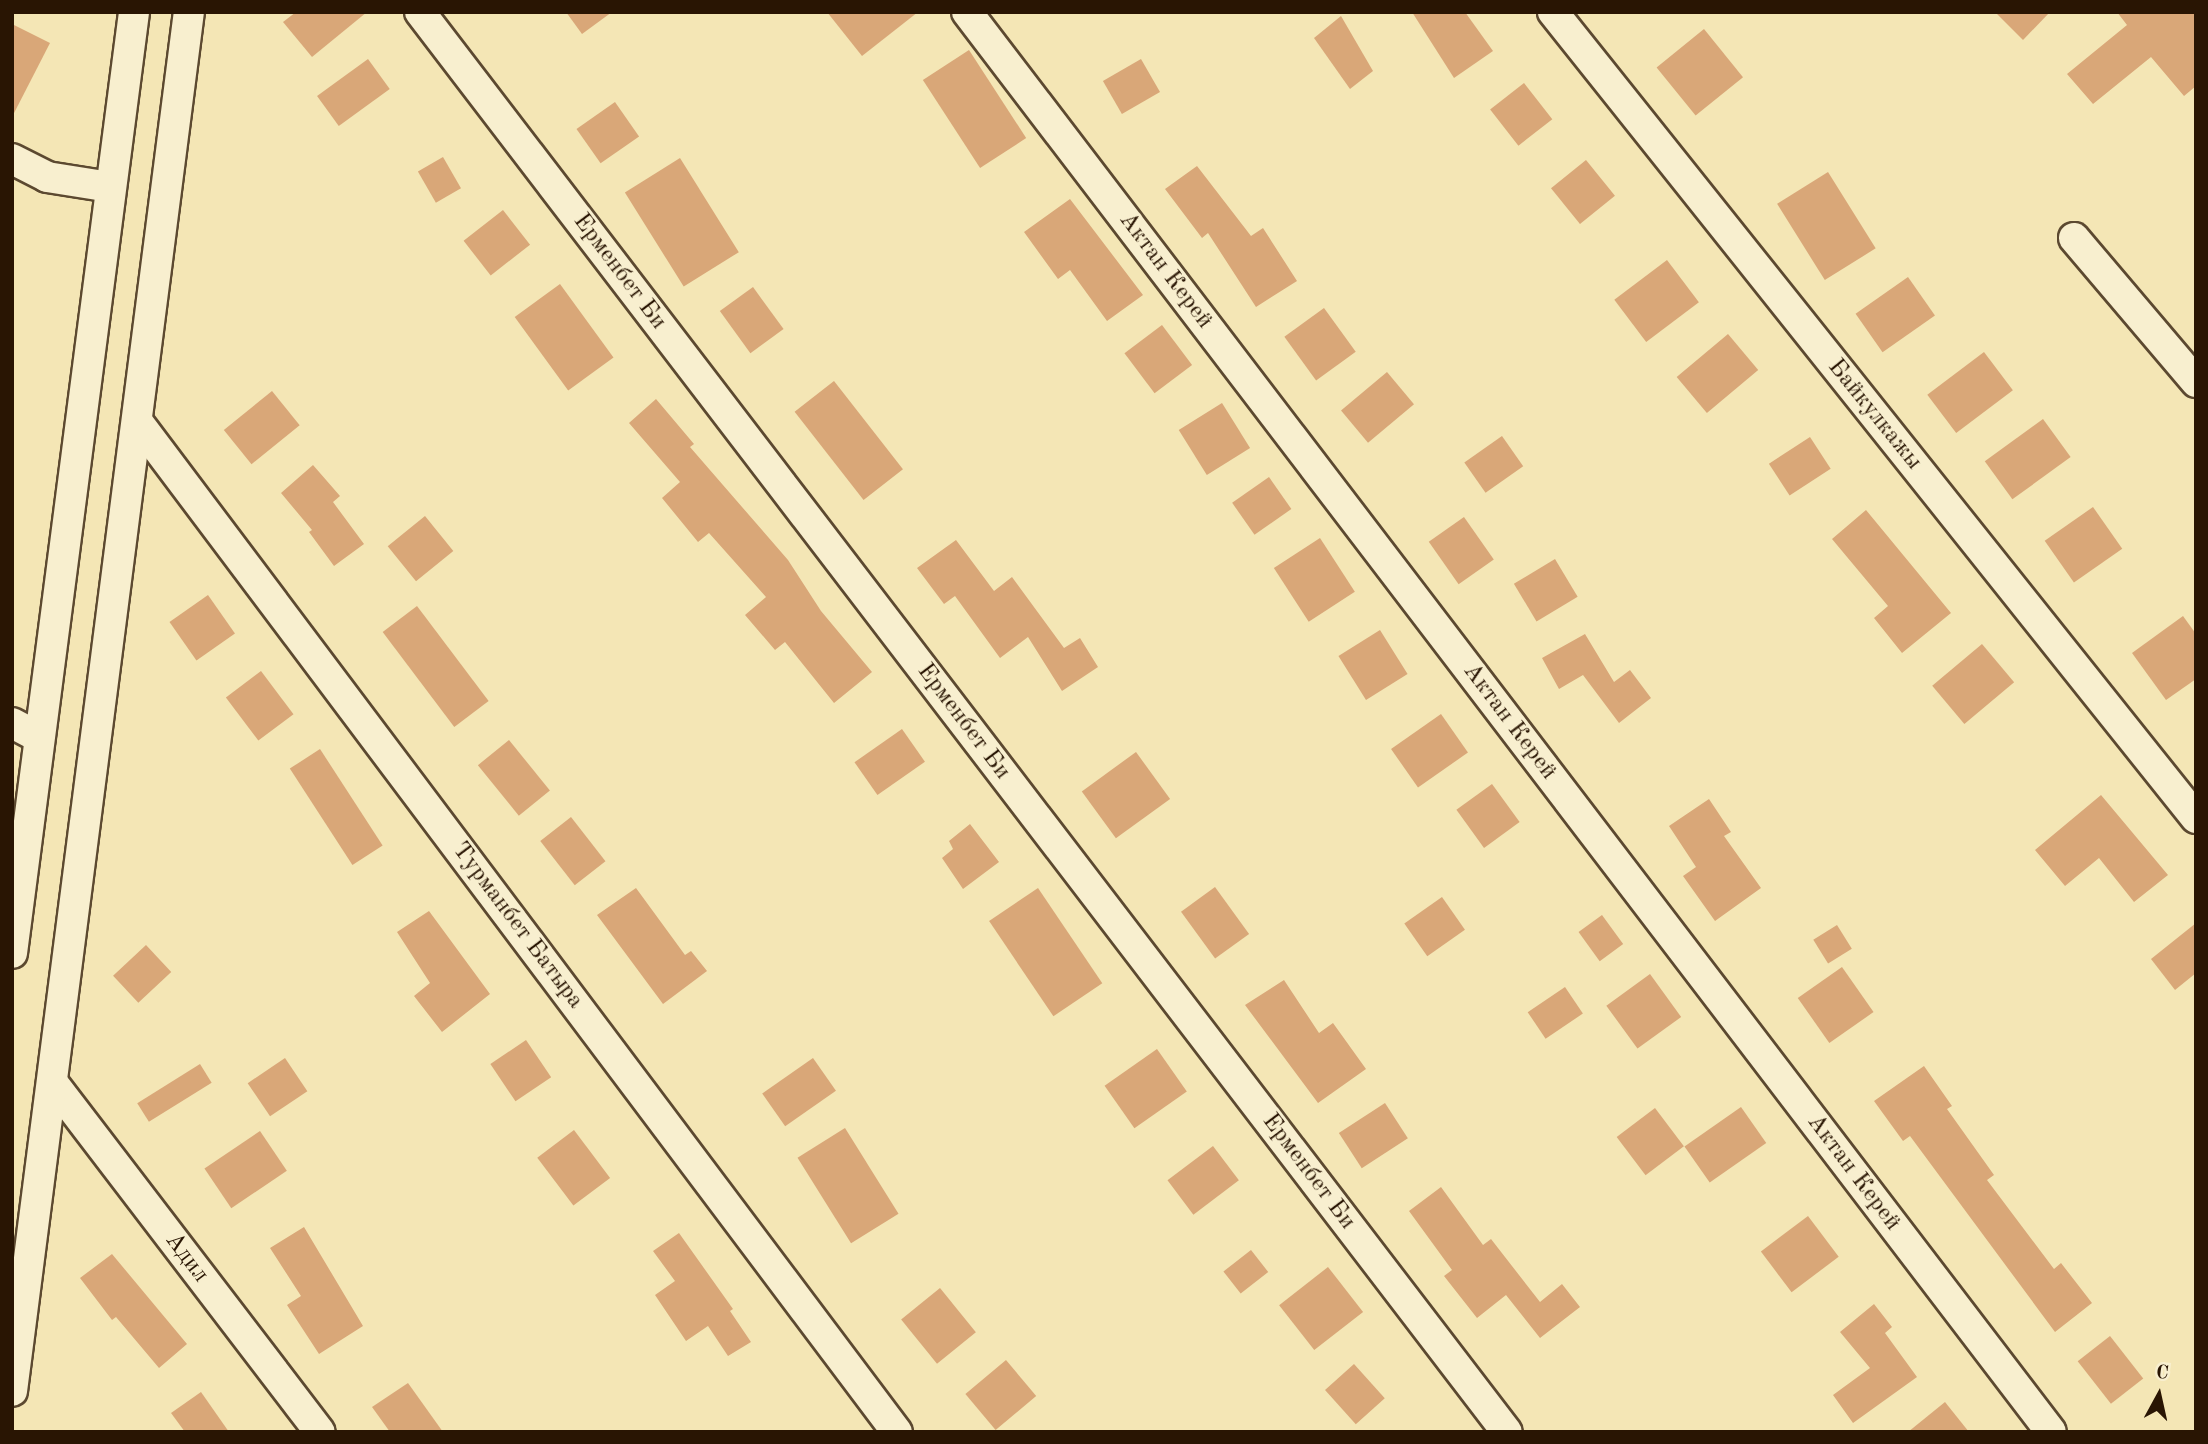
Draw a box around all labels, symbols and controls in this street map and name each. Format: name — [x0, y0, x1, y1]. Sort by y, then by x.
street label: Актан Керей — [1112, 207, 1218, 335]
street label: Ерменбет Би — [566, 208, 672, 336]
street label: Байкулкажы — [1821, 354, 1927, 476]
street label: Ерменбет Би — [910, 658, 1016, 786]
street label: Актан Керей — [1456, 658, 1562, 786]
street label: Турманбет Батыра — [445, 837, 589, 1015]
street label: Ерменбет Би — [1255, 1108, 1361, 1236]
street label: Актан Керей — [1800, 1109, 1906, 1237]
street label: Адил — [158, 1227, 214, 1289]
north arrow — [2124, 1360, 2194, 1430]
text: С — [2154, 1363, 2170, 1384]

